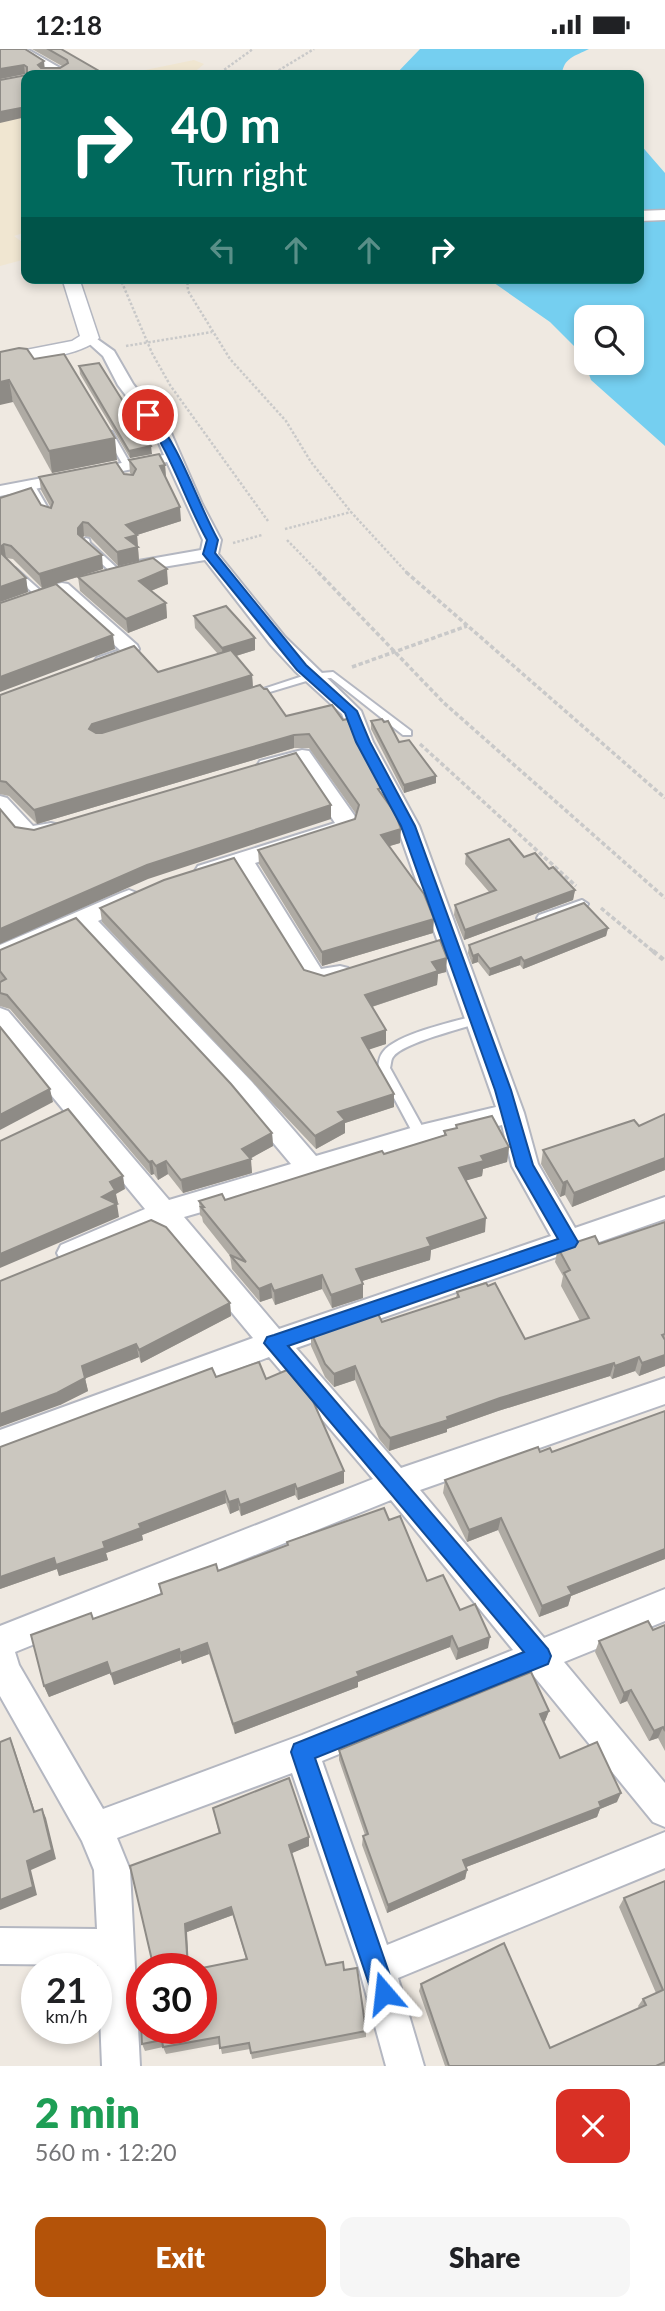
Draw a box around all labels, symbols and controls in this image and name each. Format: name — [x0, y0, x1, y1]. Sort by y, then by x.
text: 12:18 — [35, 9, 102, 41]
text: 40 m — [171, 95, 281, 153]
icon: right — [56, 98, 147, 189]
text: Turn right — [171, 154, 307, 193]
icon: left — [204, 231, 242, 269]
icon: ahead — [277, 231, 315, 269]
icon: ahead — [350, 231, 388, 269]
icon: right — [423, 231, 461, 269]
map controls — [574, 305, 644, 375]
button: search — [574, 305, 644, 375]
pin — [118, 385, 178, 445]
icon: arrive — [129, 396, 167, 434]
speed limit sign: 30 — [126, 1953, 217, 2044]
position arrow — [347, 1956, 421, 2030]
text: 21 — [46, 1968, 87, 2010]
text: km/h — [45, 2005, 88, 2027]
text: 2 min — [35, 2087, 140, 2137]
button: close — [556, 2089, 630, 2163]
text: 560 m · 12:20 — [35, 2138, 177, 2166]
button: Exit — [35, 2217, 326, 2297]
button: Share — [340, 2217, 630, 2297]

